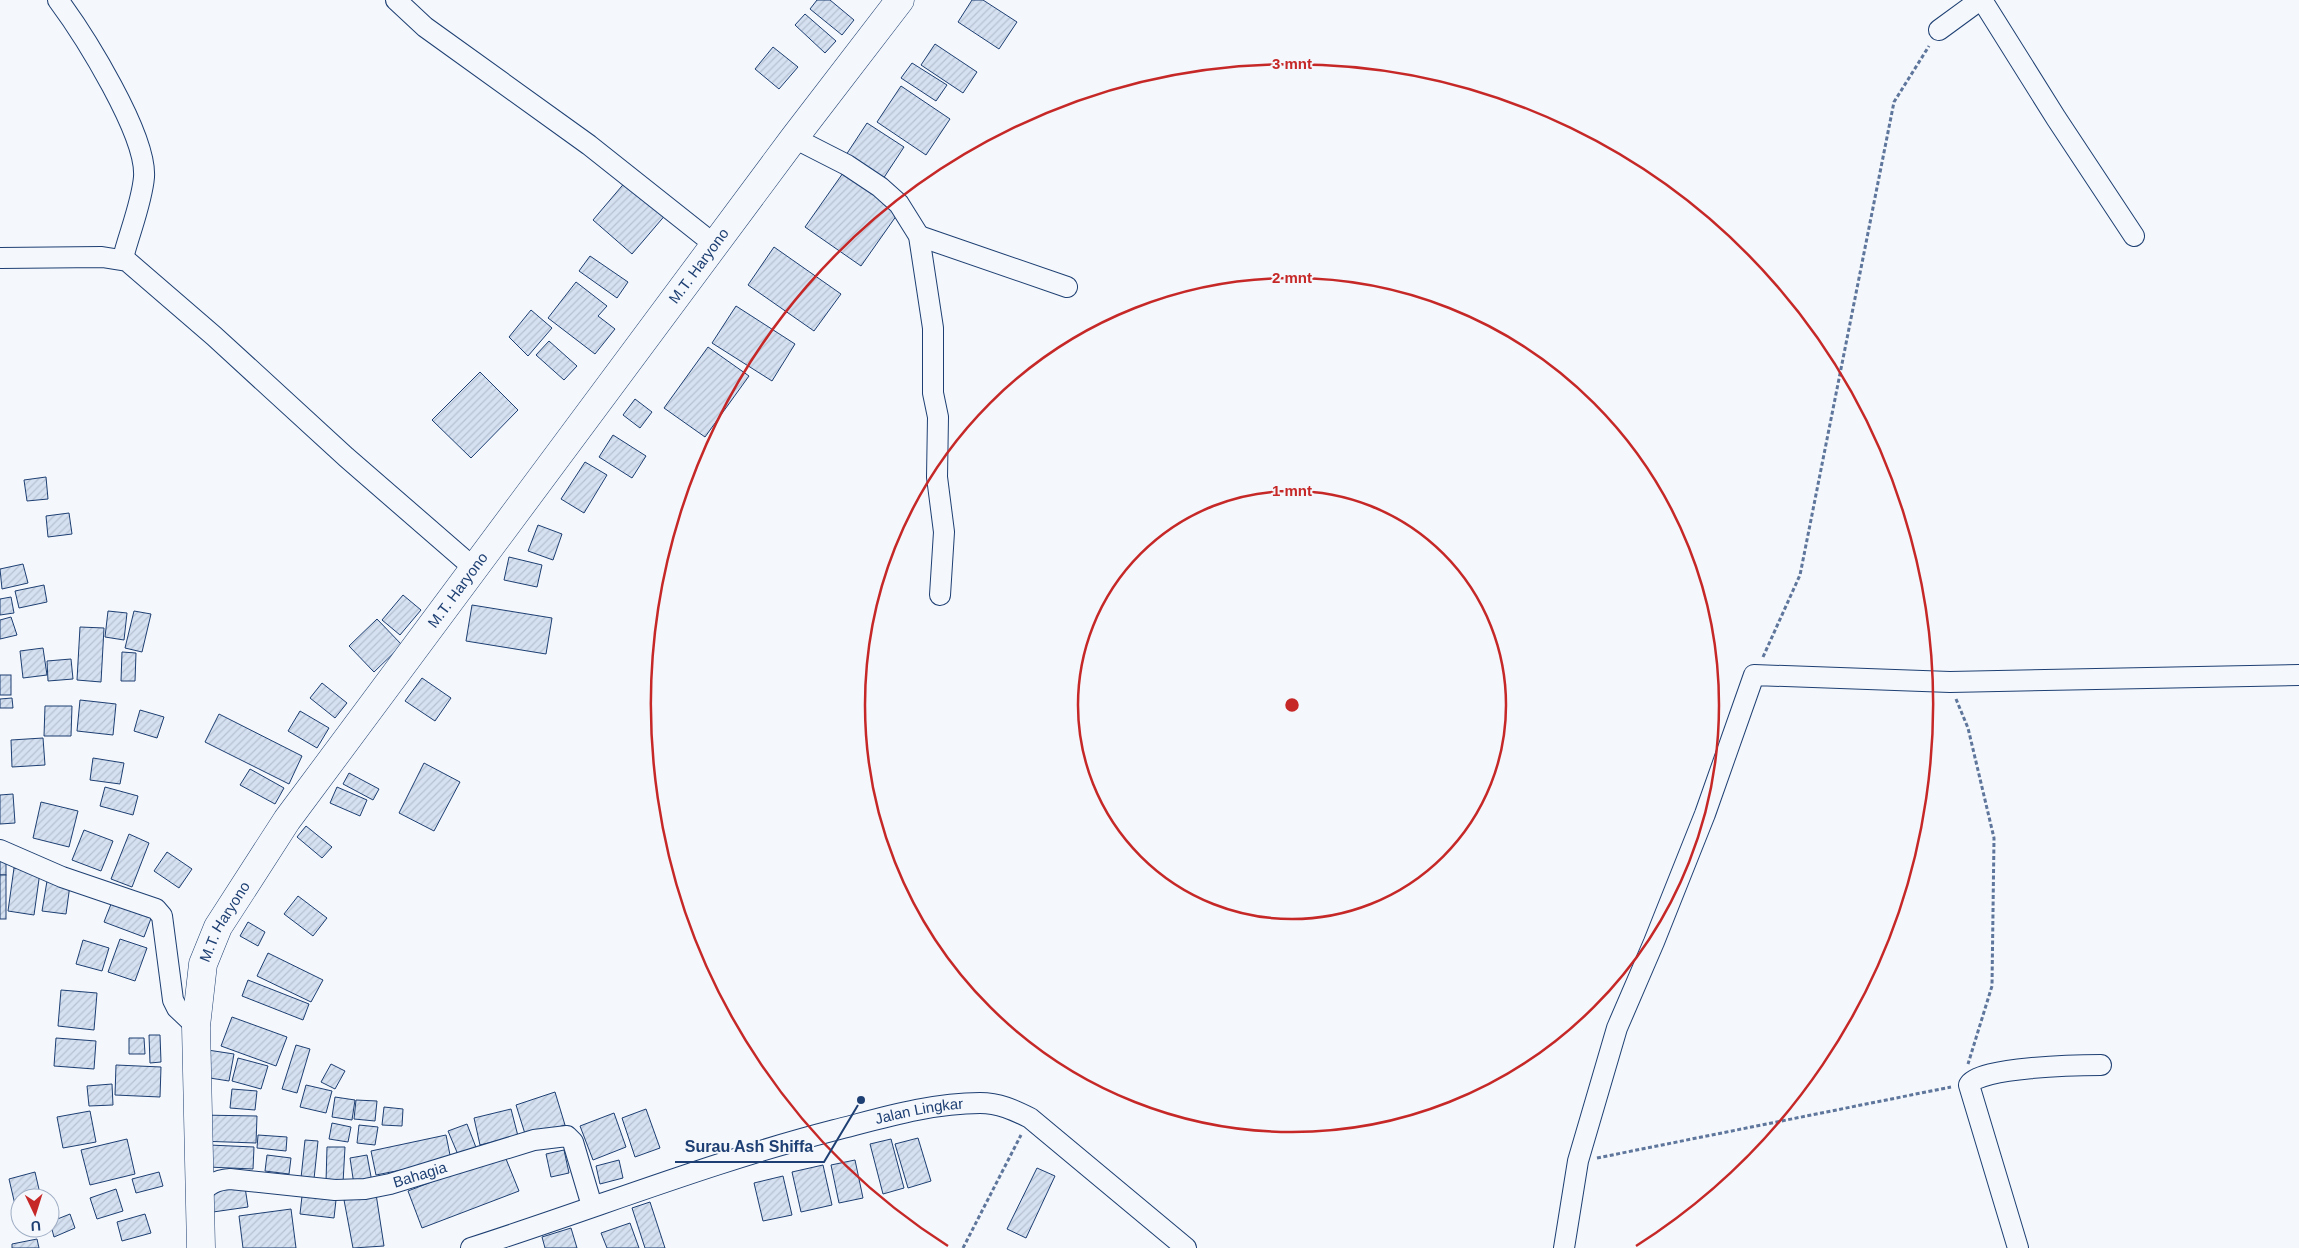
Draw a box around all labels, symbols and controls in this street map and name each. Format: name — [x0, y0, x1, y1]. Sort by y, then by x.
text: 3 mnt — [1272, 55, 1312, 72]
street label: M.T. Haryono — [665, 225, 732, 307]
text: 2 mnt — [1272, 269, 1312, 286]
text: 1 mnt — [1272, 482, 1312, 499]
street label: M.T. Haryono — [424, 549, 491, 631]
centre of rings — [1283, 696, 1301, 714]
street label: M.T. Haryono — [196, 878, 253, 964]
street label: Jalan Lingkar — [873, 1095, 964, 1127]
callout: Surau Ash Shiffa — [675, 1131, 824, 1162]
text: Surau Ash Shiffa — [685, 1138, 813, 1155]
street label: Bahagia — [391, 1158, 449, 1191]
north arrow — [10, 1188, 60, 1238]
text: U — [30, 1218, 42, 1234]

